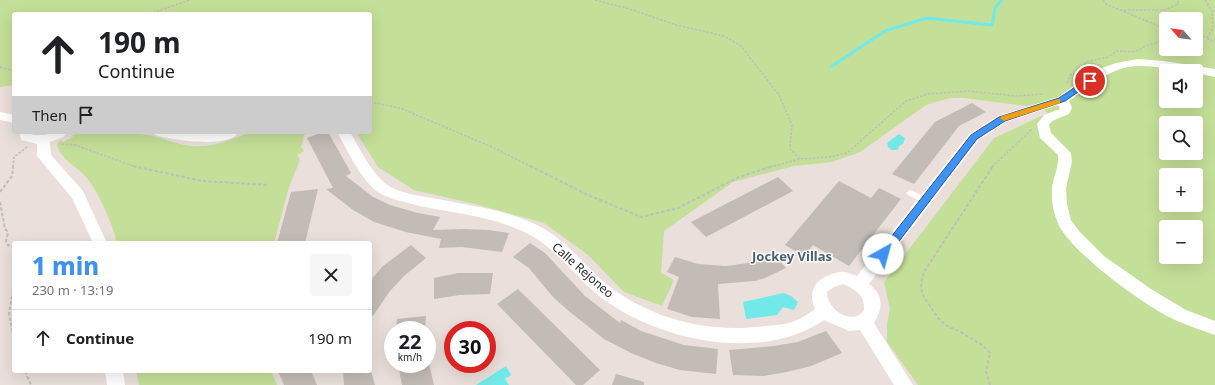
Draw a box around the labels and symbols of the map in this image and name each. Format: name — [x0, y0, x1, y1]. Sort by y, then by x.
north arrow — [1159, 12, 1203, 56]
pin — [1073, 64, 1107, 98]
position arrow — [862, 233, 904, 275]
street label: Calle Rejoneo — [549, 239, 617, 301]
district label: Jockey Villas — [751, 247, 832, 265]
speed limit sign: 30 — [444, 321, 496, 373]

